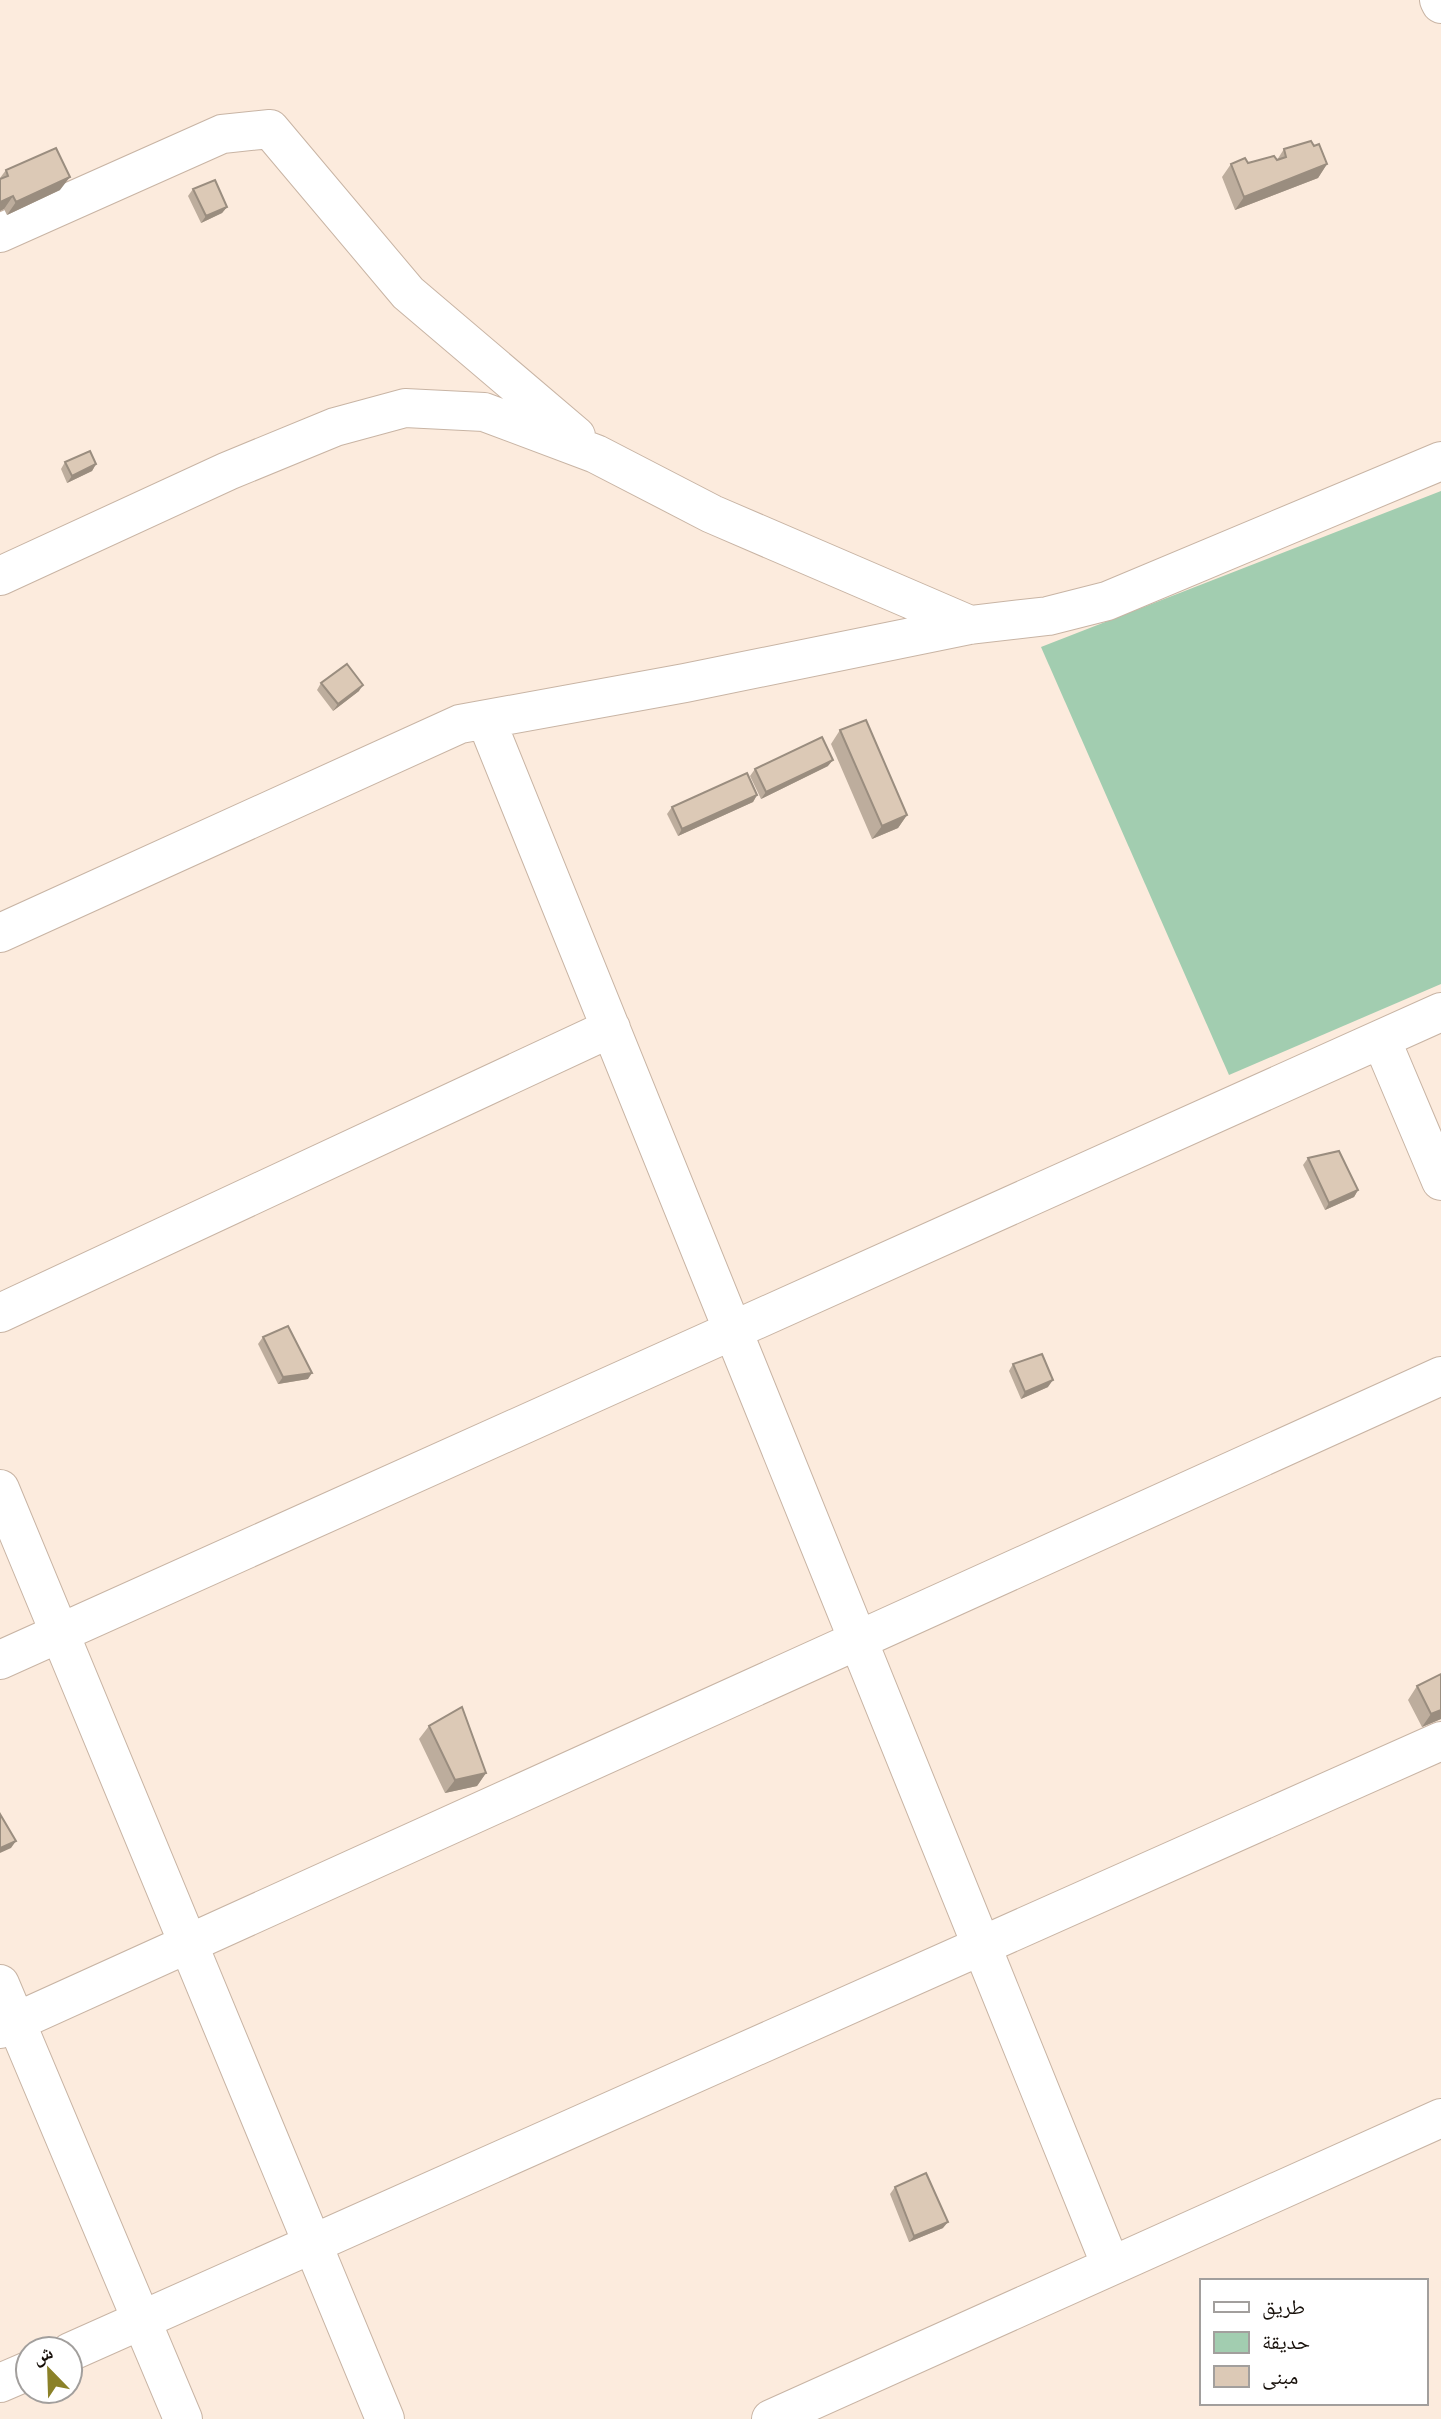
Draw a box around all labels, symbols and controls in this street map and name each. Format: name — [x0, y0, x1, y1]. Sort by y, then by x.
legend — [1200, 2279, 1427, 2405]
text: طريق — [1262, 2290, 1305, 2322]
text: حديقة — [1262, 2325, 1310, 2357]
north arrow — [14, 2335, 84, 2405]
text: ش — [27, 2337, 57, 2371]
text: مبنى — [1262, 2360, 1298, 2392]

